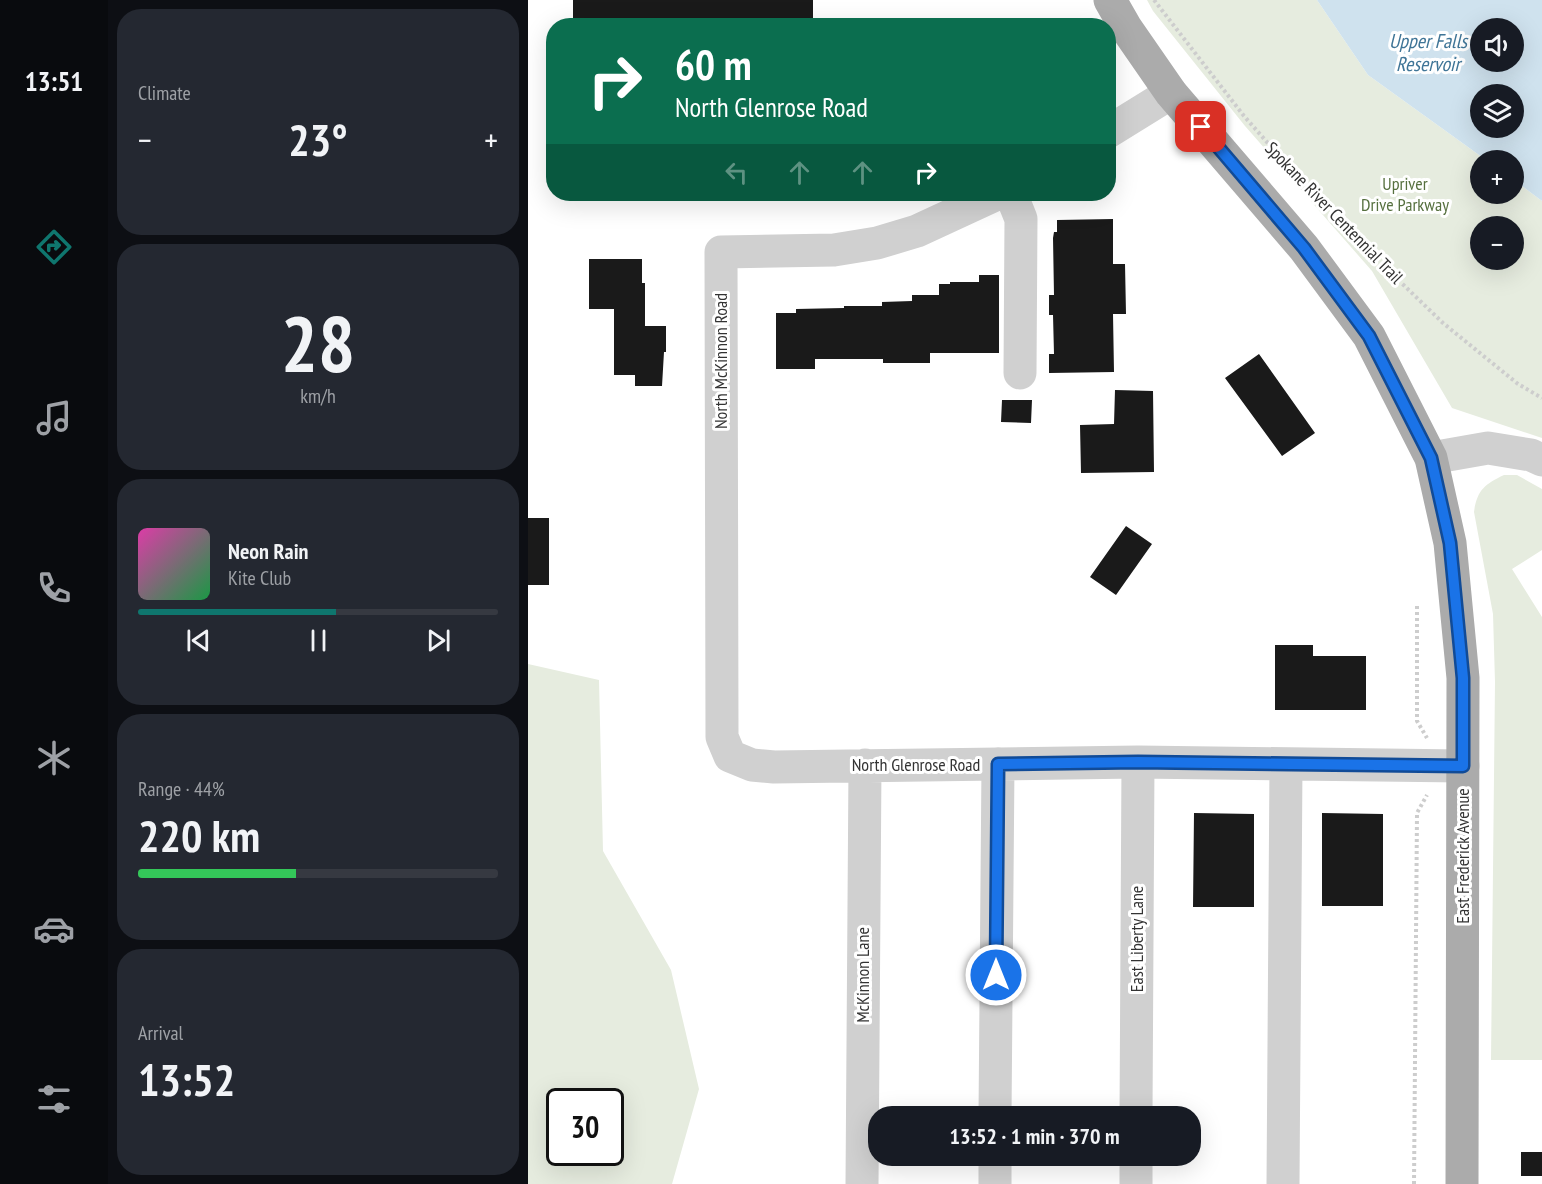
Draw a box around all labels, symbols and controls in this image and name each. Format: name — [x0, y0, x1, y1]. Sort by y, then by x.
map controls — [1470, 18, 1524, 270]
button: sound — [1470, 18, 1524, 72]
water label: Upper Falls Reservoir — [1389, 28, 1469, 77]
text: 60 m — [675, 37, 752, 92]
icon: right — [576, 42, 654, 120]
text: 13:51 — [25, 64, 83, 98]
text: Climate — [138, 80, 191, 106]
button: layers — [1470, 84, 1524, 138]
text: North Glenrose Road — [675, 90, 868, 124]
pin — [1175, 101, 1226, 152]
text: 23° — [288, 110, 348, 168]
icon: arrive — [1184, 110, 1217, 143]
text: − — [138, 118, 152, 161]
text: + — [484, 118, 498, 161]
street label: Spokane River Centennial Trail — [1260, 137, 1409, 289]
button: + — [1470, 150, 1524, 204]
icon: left — [720, 156, 753, 189]
icon: ahead — [783, 156, 816, 189]
icon: ahead — [846, 156, 879, 189]
icon: right — [909, 156, 942, 189]
park label: Upriver Drive Parkway — [1361, 172, 1449, 216]
button: − — [1470, 216, 1524, 270]
icon: directions — [33, 226, 75, 268]
text: 28 — [281, 293, 355, 394]
street label: North McKinnon Road — [709, 293, 732, 429]
text: km/h — [300, 383, 336, 409]
icon: music — [33, 397, 75, 439]
text: Neon Rain — [228, 537, 308, 565]
text: Kite Club — [228, 565, 291, 591]
icon: phone — [33, 567, 75, 609]
icon: previous — [182, 624, 215, 657]
icon: pause — [302, 624, 335, 657]
icon: next — [422, 624, 455, 657]
icon: climate — [33, 737, 75, 779]
street label: North Glenrose Road — [852, 753, 980, 776]
text: Range · 44% — [138, 776, 225, 802]
street label: East Frederick Avenue — [1451, 788, 1474, 924]
text: 220 km — [138, 806, 260, 864]
street label: East Liberty Lane — [1125, 886, 1148, 992]
icon: car — [33, 908, 75, 950]
street label: McKinnon Lane — [851, 927, 874, 1023]
position arrow — [964, 943, 1028, 1007]
text: Arrival — [138, 1020, 183, 1046]
text: 13:52 — [138, 1050, 235, 1108]
icon: filters — [33, 1078, 75, 1120]
speed limit sign: 30 — [546, 1088, 624, 1166]
text: 13:52 · 1 min · 370 m — [949, 1122, 1120, 1150]

